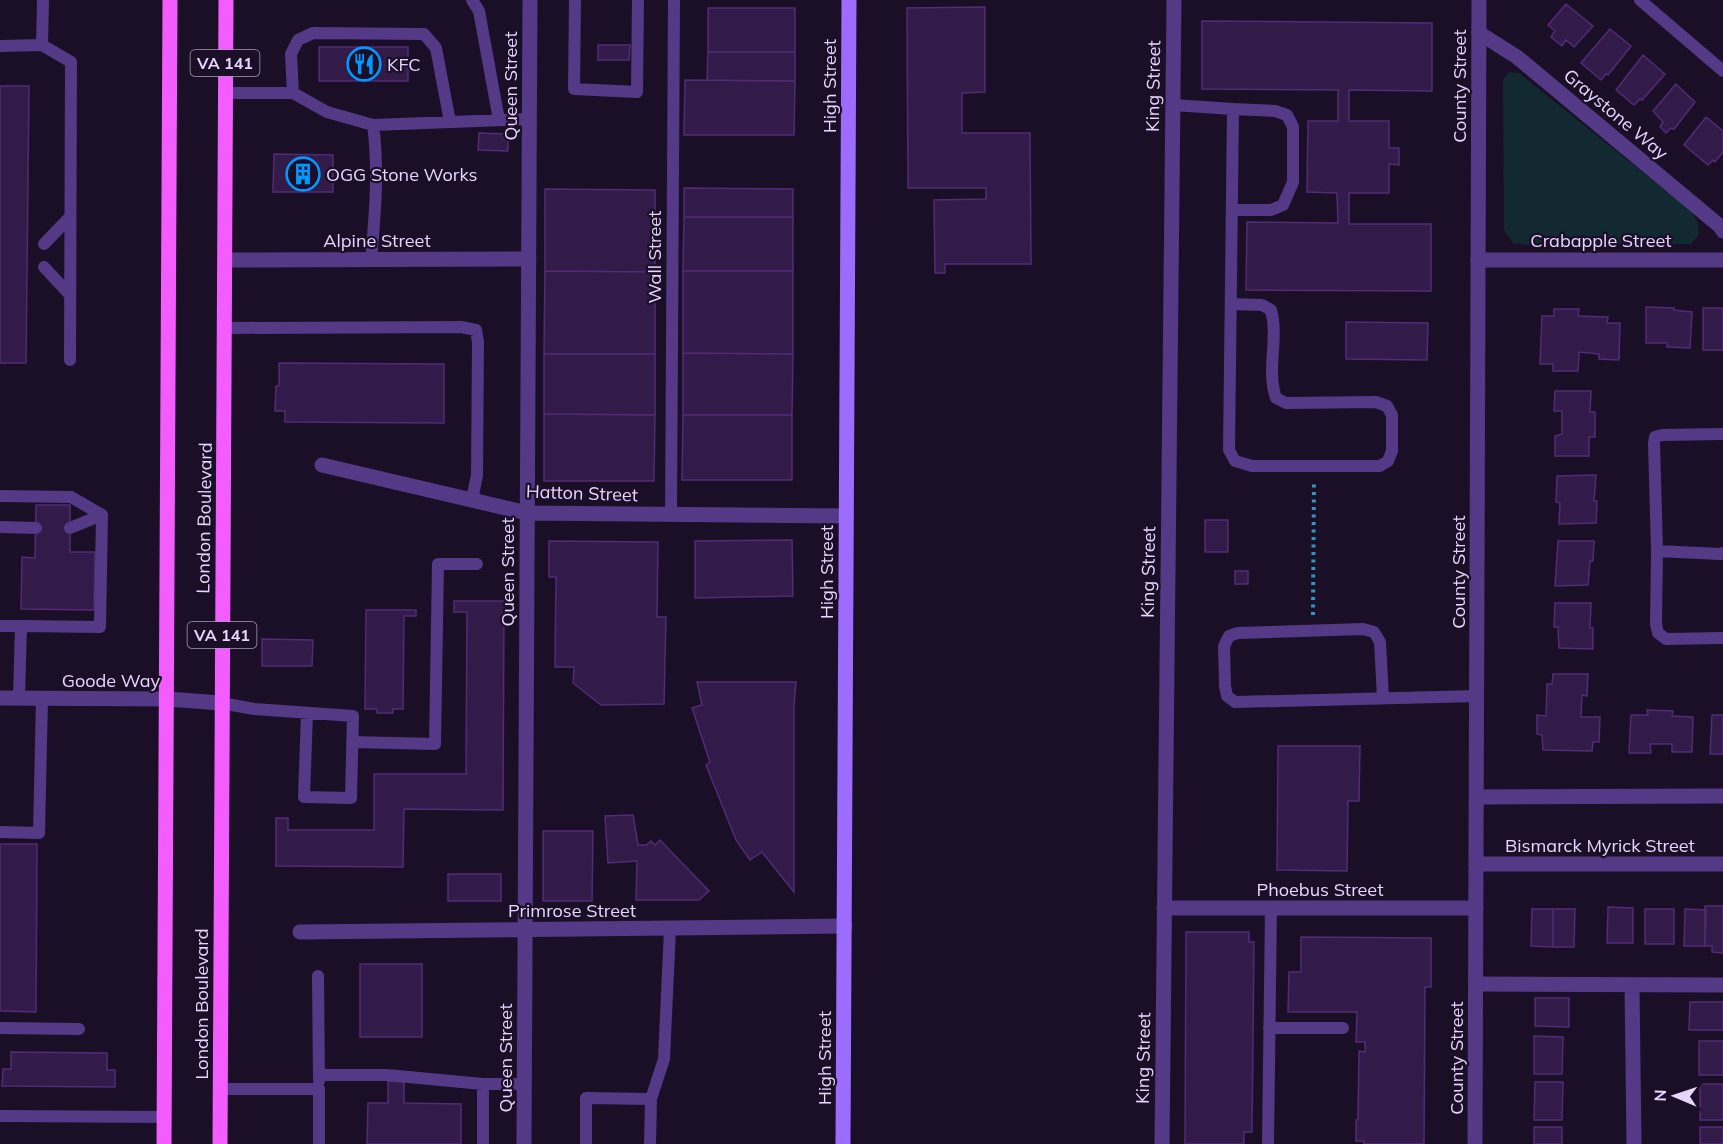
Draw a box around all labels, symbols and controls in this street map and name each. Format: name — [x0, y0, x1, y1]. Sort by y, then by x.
street label: County Street — [1448, 29, 1471, 143]
street label: Queen Street — [499, 32, 522, 140]
street label: High Street — [818, 39, 841, 133]
street label: King Street — [1141, 40, 1165, 132]
restaurant icon: KFC — [346, 46, 382, 82]
road number: VA 141 — [190, 50, 260, 76]
place label: KFC — [387, 53, 421, 76]
street label: Graystone Way — [1559, 64, 1673, 165]
building icon: OGG Stone Works — [285, 156, 321, 192]
place label: OGG Stone Works — [326, 163, 477, 186]
street label: Wall Street — [643, 211, 666, 303]
street label: Alpine Street — [323, 229, 431, 252]
street label: Crabapple Street — [1530, 229, 1672, 252]
street label: London Boulevard — [191, 442, 217, 594]
street label: Hatton Street — [526, 480, 638, 506]
street label: County Street — [1447, 515, 1470, 629]
street label: Queen Street — [496, 518, 519, 626]
street label: High Street — [815, 525, 838, 619]
street label: King Street — [1136, 526, 1160, 618]
road number: VA 141 — [188, 622, 256, 648]
street label: Goode Way — [62, 669, 161, 692]
street label: Bismarck Myrick Street — [1505, 834, 1695, 857]
street label: Phoebus Street — [1257, 878, 1383, 901]
street label: Primrose Street — [508, 899, 636, 922]
street label: London Boulevard — [190, 928, 213, 1080]
street label: County Street — [1445, 1001, 1468, 1115]
street label: Queen Street — [494, 1004, 517, 1112]
street label: High Street — [813, 1011, 836, 1105]
street label: King Street — [1131, 1012, 1155, 1104]
north arrow — [1645, 1066, 1705, 1126]
text: N — [1650, 1089, 1670, 1102]

